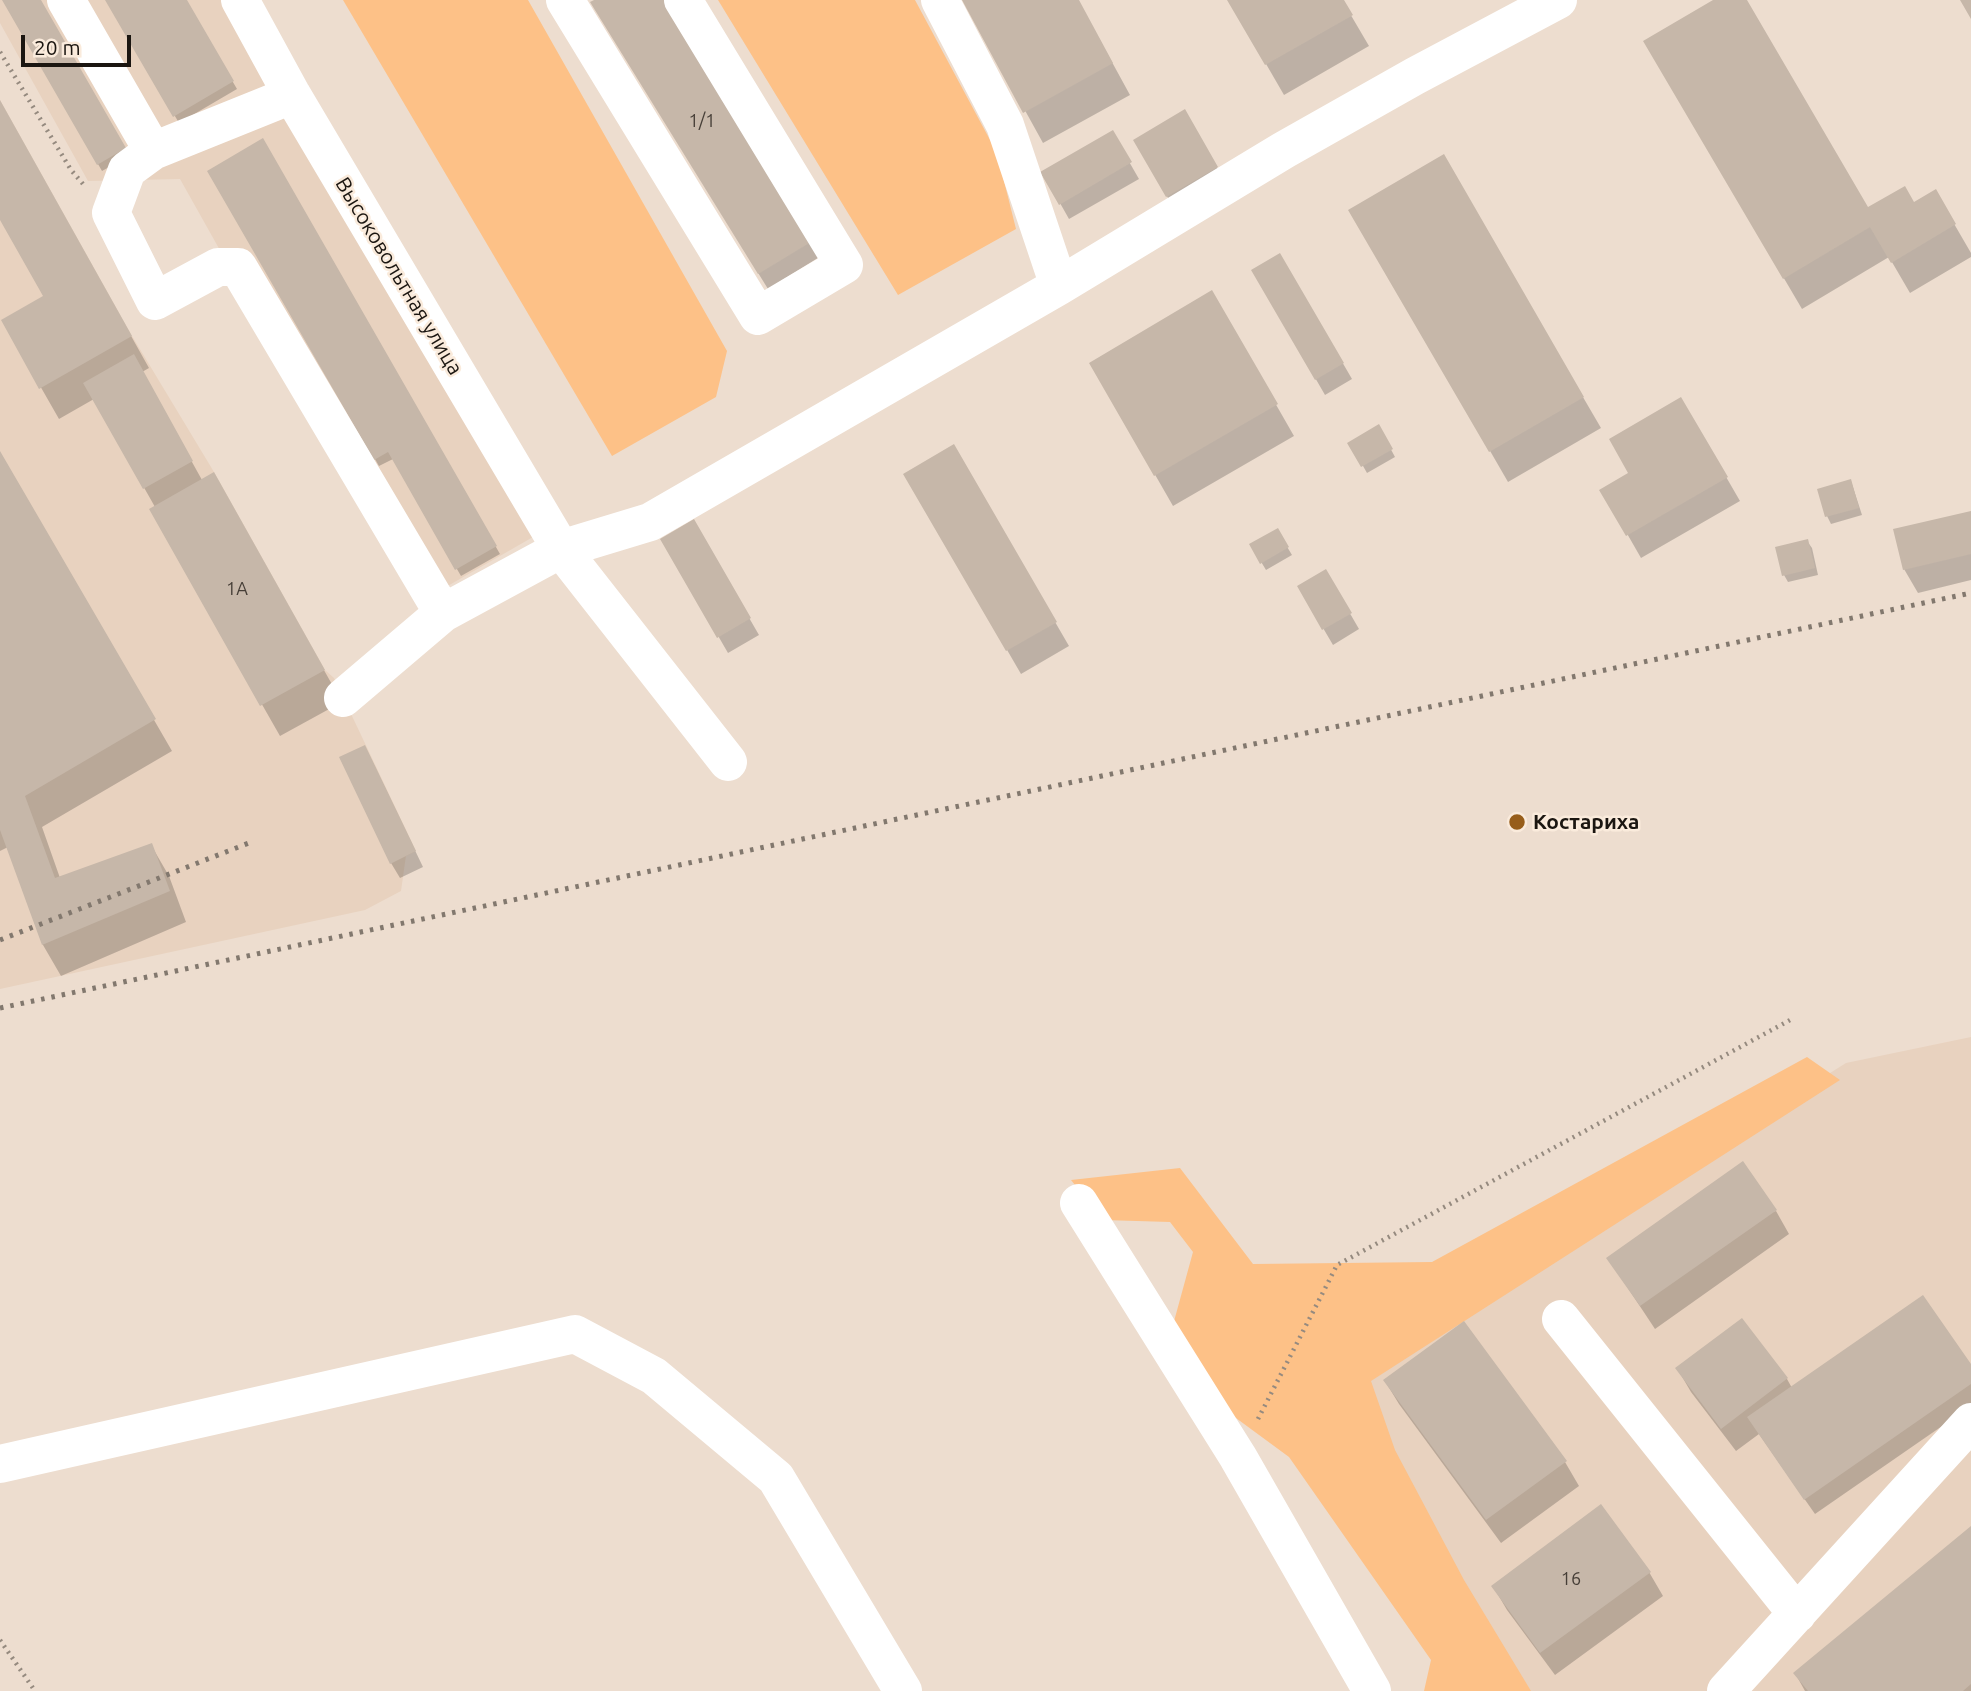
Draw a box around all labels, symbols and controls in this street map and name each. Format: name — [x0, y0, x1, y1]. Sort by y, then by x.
scale bar — [24, 21, 135, 65]
text: 20 m — [34, 35, 81, 59]
house number: 1/1 — [689, 110, 715, 132]
street label: Высоковольтная улица — [330, 173, 468, 379]
house number: 1А — [226, 578, 248, 600]
place label: Костариха — [1533, 809, 1640, 835]
marker: Костариха — [1507, 812, 1527, 832]
house number: 16 — [1561, 1568, 1581, 1590]

